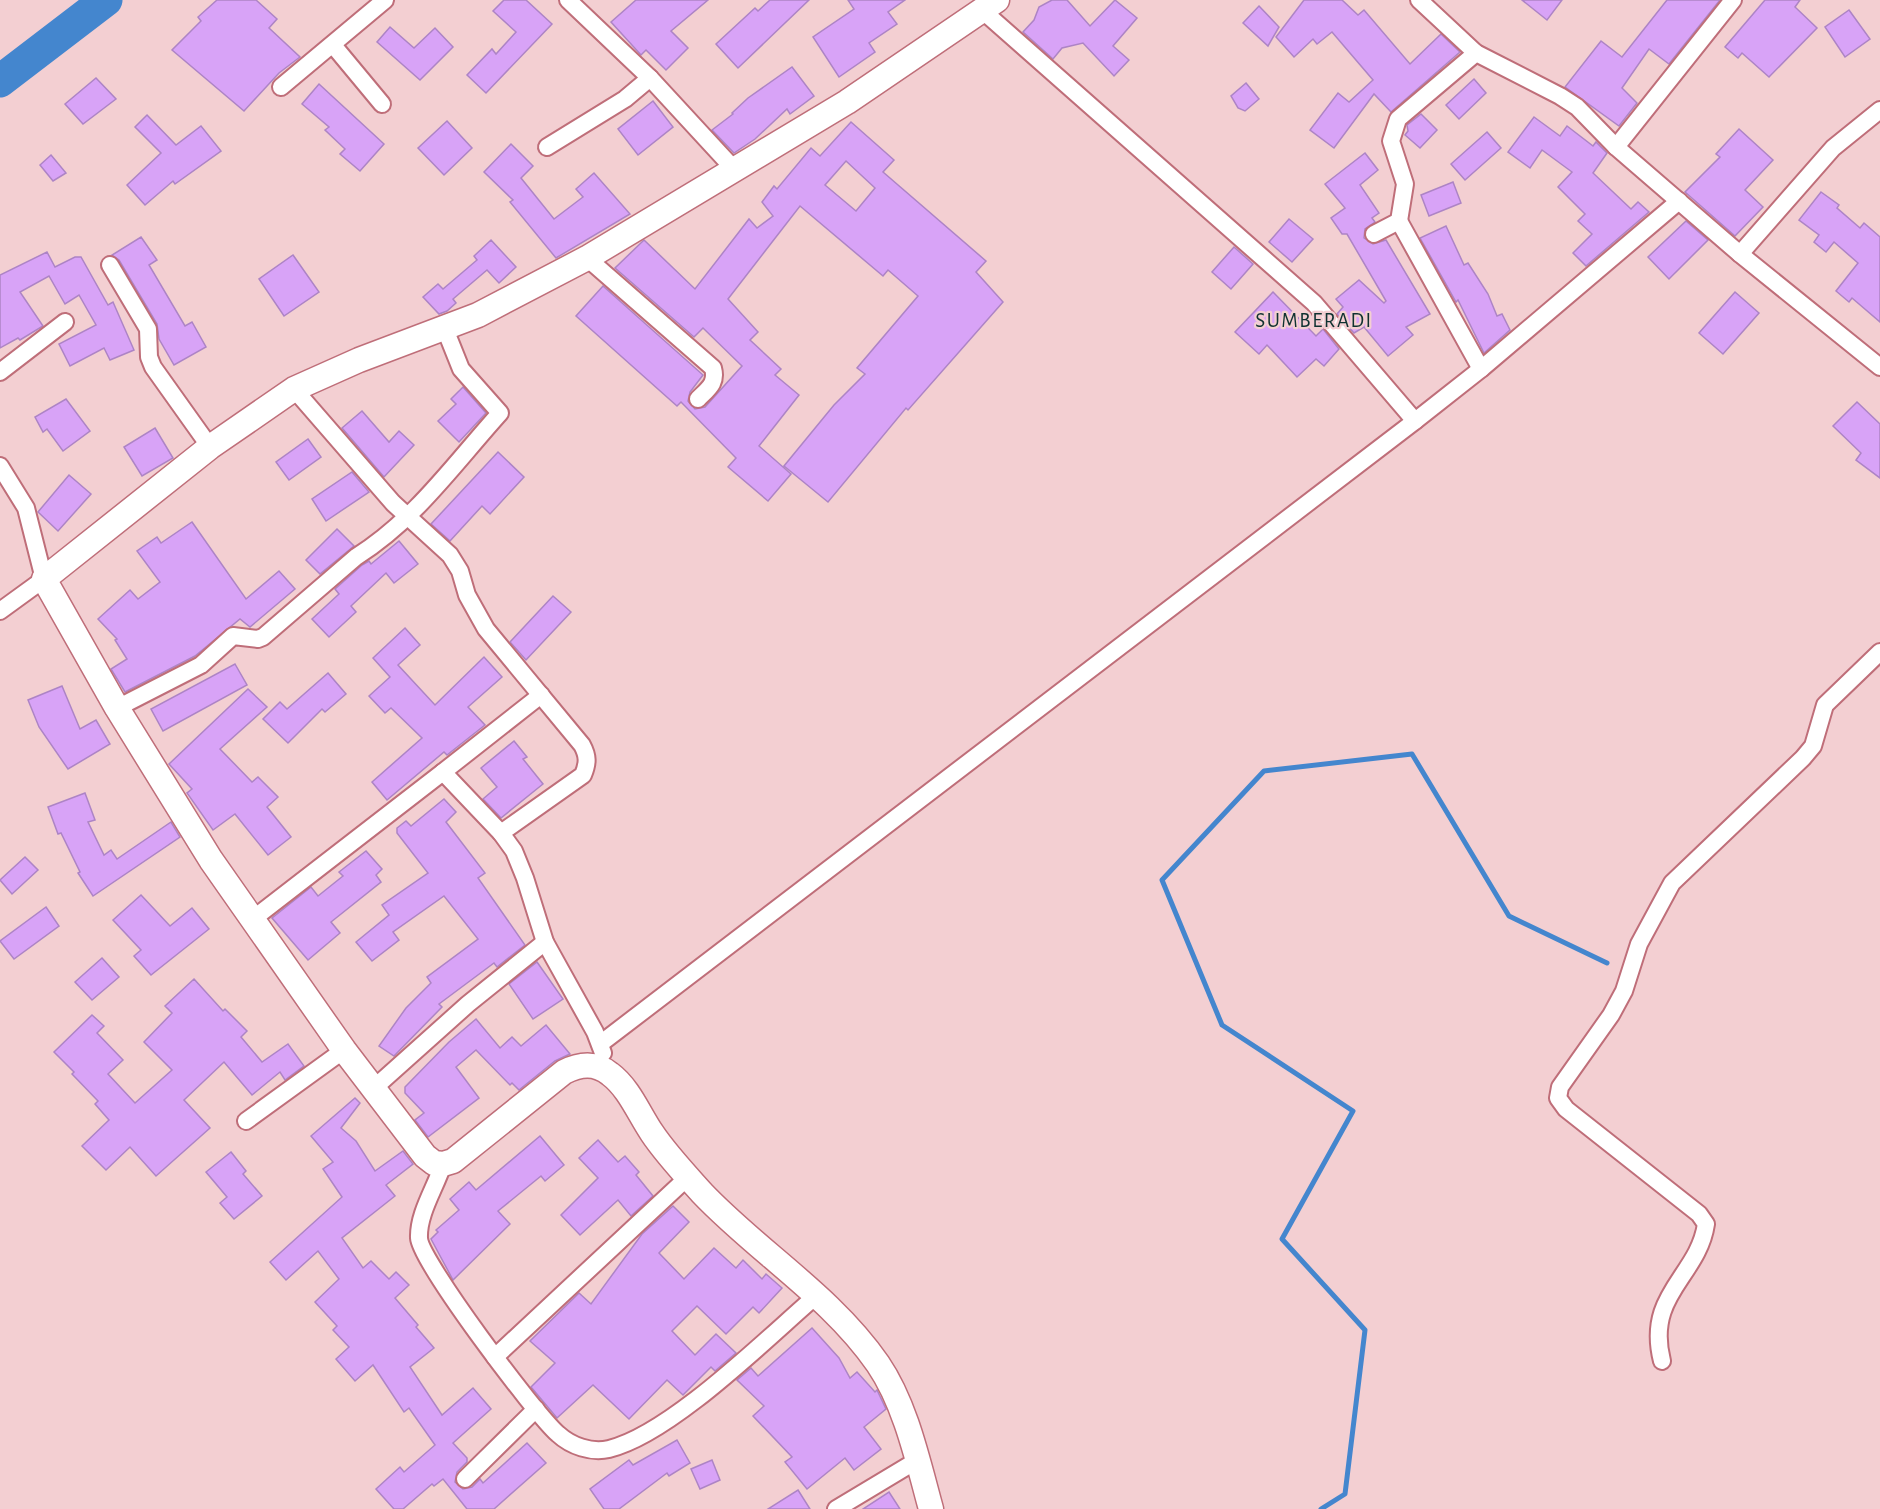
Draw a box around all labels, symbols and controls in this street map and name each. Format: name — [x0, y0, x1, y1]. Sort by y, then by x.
district label: SUMBERADI — [1255, 310, 1373, 331]

